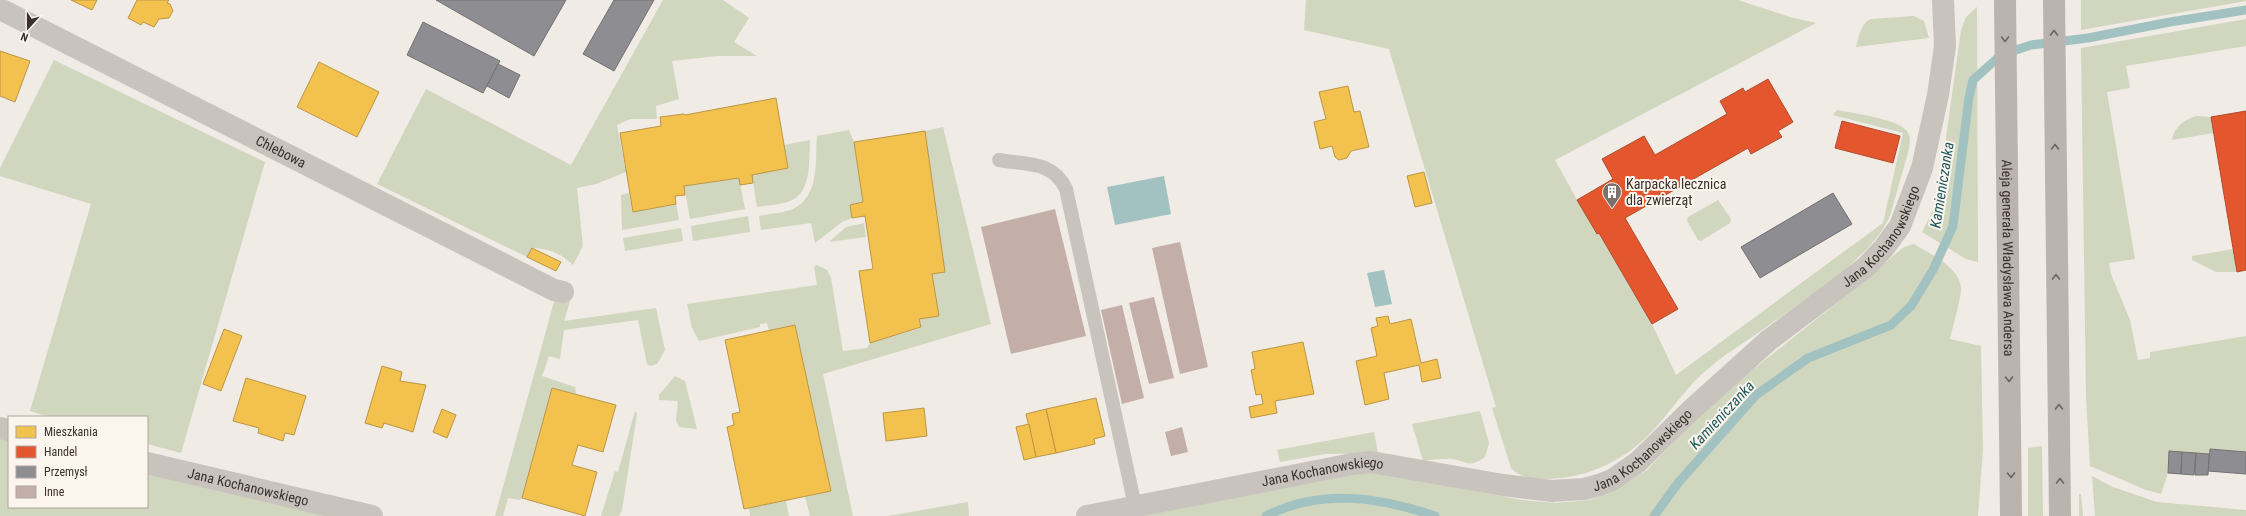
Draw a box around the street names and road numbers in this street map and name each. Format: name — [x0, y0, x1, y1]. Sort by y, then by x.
street label: Chlebowa — [253, 132, 309, 171]
street label: Aleja generała Władysława Andersa — [1999, 159, 2017, 357]
street label: Jana Kochanowskiego — [1839, 183, 1923, 290]
street label: Jana Kochanowskiego — [1591, 406, 1695, 494]
street label: Jana Kochanowskiego — [1260, 454, 1385, 490]
street label: Jana Kochanowskiego — [186, 465, 310, 509]

